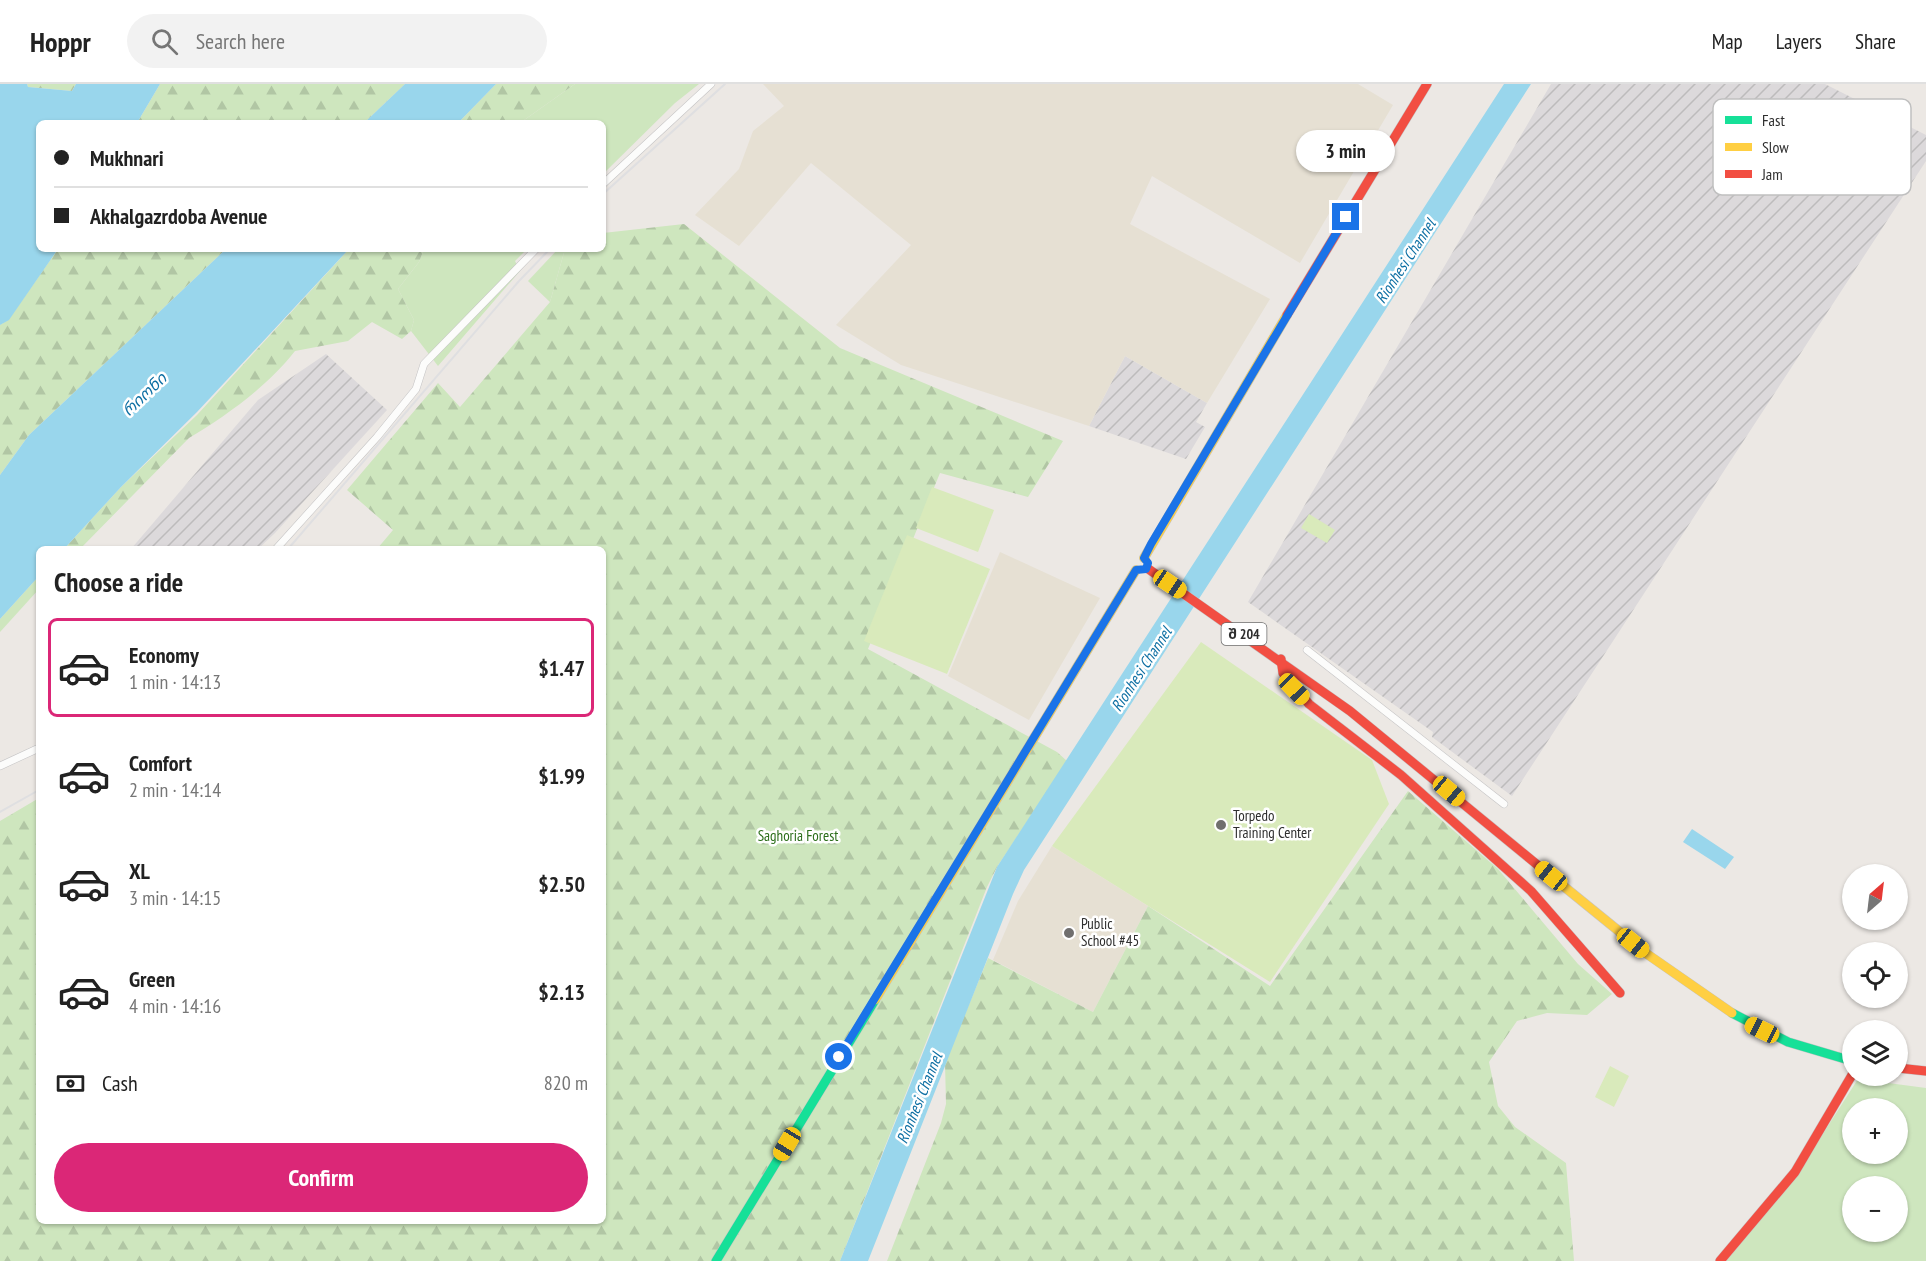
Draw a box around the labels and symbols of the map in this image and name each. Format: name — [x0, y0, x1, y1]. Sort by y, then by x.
legend — [1713, 99, 1911, 195]
text: Fast — [1762, 110, 1785, 130]
callout: 3 min — [1296, 130, 1396, 172]
text: Slow — [1762, 137, 1789, 157]
text: Jam — [1761, 164, 1783, 184]
route end — [1332, 203, 1359, 230]
water label: Rionhesi Channel — [1370, 214, 1440, 307]
water label: რიონი — [118, 368, 171, 420]
car — [1150, 566, 1190, 602]
water label: Rionhesi Channel — [1106, 622, 1176, 715]
road number: შ 204 — [1222, 623, 1266, 645]
car — [1275, 670, 1313, 708]
car — [1429, 773, 1469, 809]
place label: Torpedo Training Center — [1233, 806, 1312, 842]
marker: Torpedo Training Center — [1214, 818, 1228, 832]
park label: Saghoria Forest — [758, 826, 838, 845]
car — [1531, 858, 1571, 894]
north arrow — [1842, 864, 1908, 930]
place label: Public School #45 — [1081, 914, 1139, 950]
car — [1613, 925, 1653, 961]
marker: Public School #45 — [1062, 926, 1076, 940]
car — [1742, 1014, 1782, 1046]
route start — [825, 1043, 852, 1070]
water label: Rionhesi Channel — [892, 1049, 947, 1146]
car — [770, 1124, 804, 1164]

